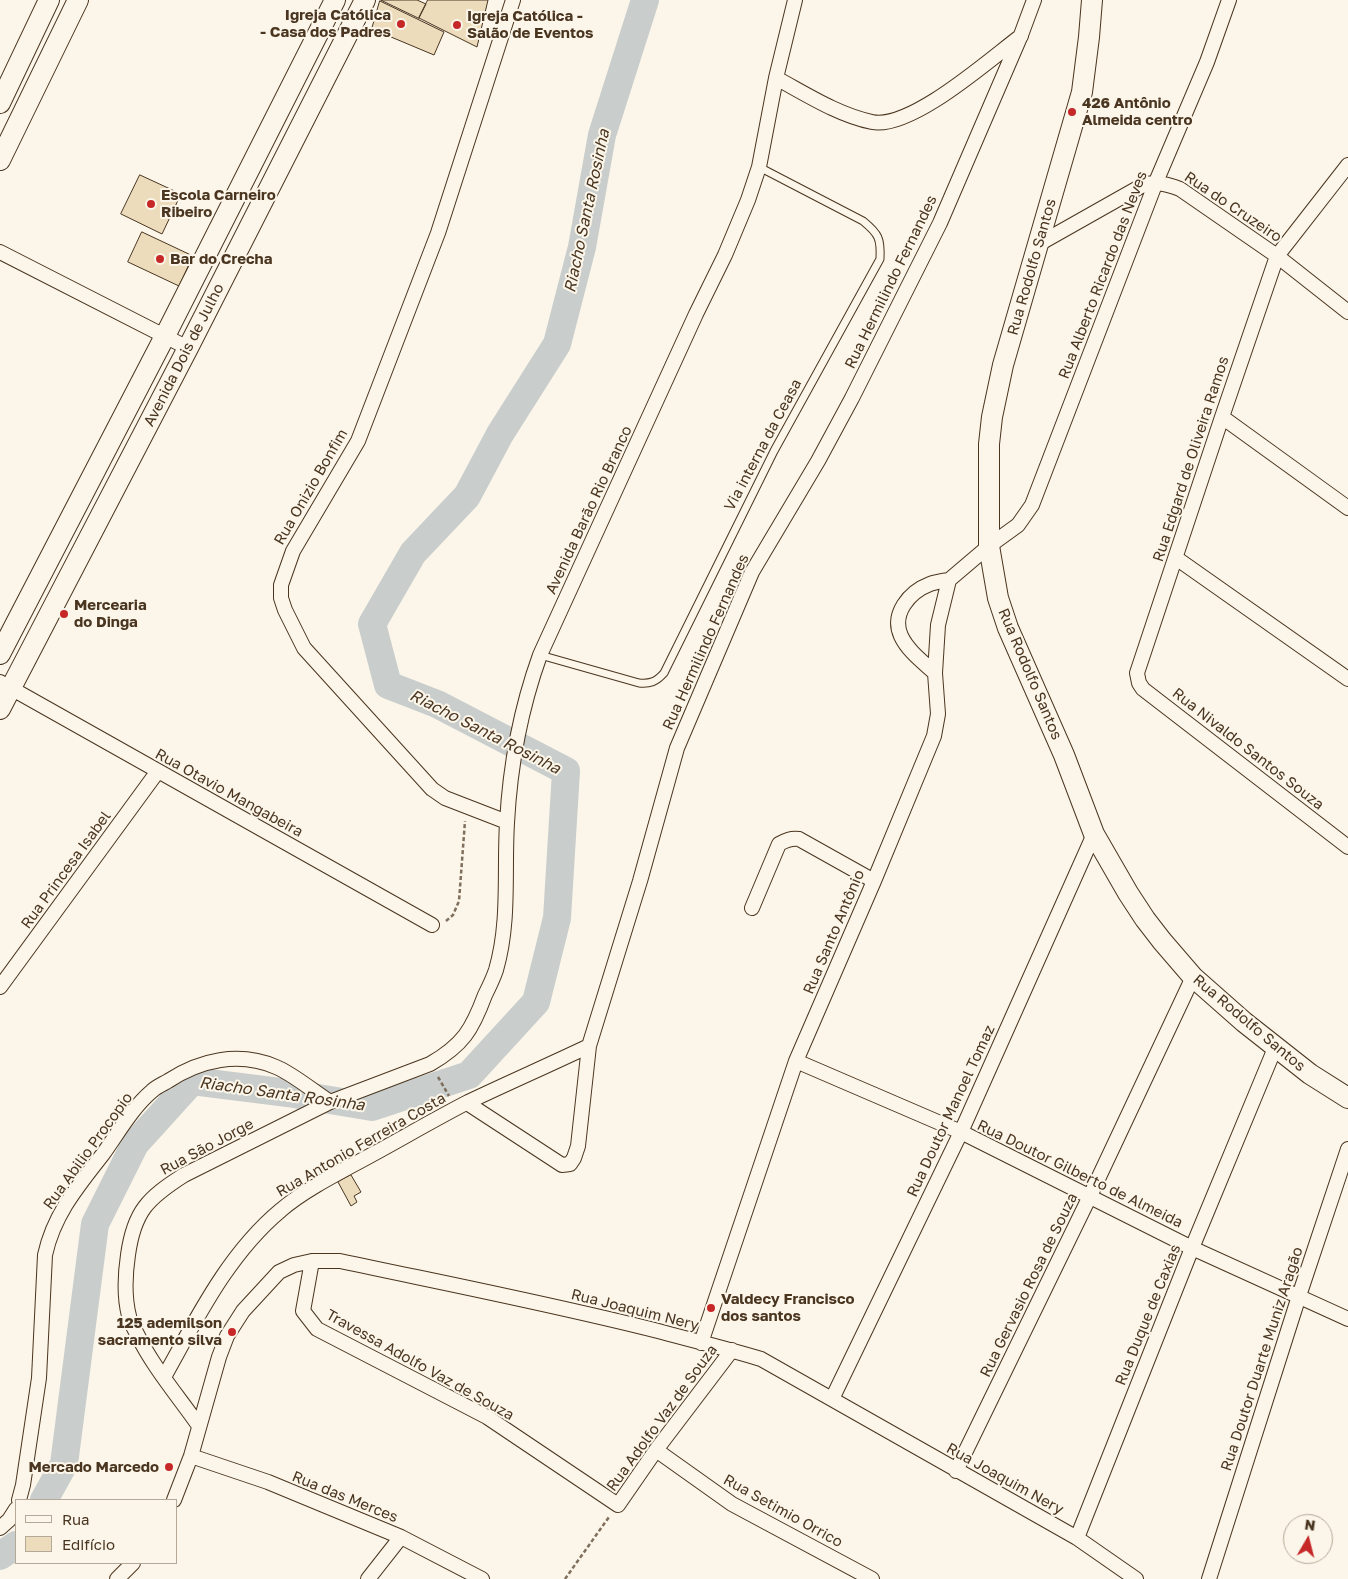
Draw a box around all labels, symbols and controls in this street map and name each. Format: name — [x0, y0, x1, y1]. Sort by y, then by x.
place label: Igreja Católica - Casa dos Padres — [260, 6, 391, 41]
place label: Igreja Católica - Salão de Eventos — [467, 7, 593, 42]
marker: Igreja Católica - Casa dos Padres — [395, 18, 407, 30]
marker: Igreja Católica - Salão de Eventos — [451, 19, 463, 31]
place label: 426 Antônio Almeida centro — [1082, 94, 1192, 129]
marker: 426 Antônio Almeida centro — [1066, 106, 1078, 118]
water label: Riacho Santa Rosinha — [560, 128, 614, 294]
street label: Rua do Cruzeiro — [1181, 168, 1285, 246]
street label: Rua Alberto Ricardo das Neves — [1055, 169, 1151, 381]
place label: Escola Carneiro Ribeiro — [161, 186, 276, 221]
street label: Rua Hermilindo Fernandes — [841, 192, 941, 372]
street label: Rua Rodolfo Santos — [1004, 197, 1060, 337]
marker: Escola Carneiro Ribeiro — [145, 198, 157, 210]
place label: Bar do Crecha — [170, 250, 272, 268]
marker: Bar do Crecha — [154, 253, 166, 265]
street label: Avenida Dois de Julho — [140, 281, 228, 429]
street label: Rua Edgard de Oliveira Ramos — [1149, 354, 1233, 564]
street label: Via interna da Ceasa — [721, 376, 805, 514]
street label: Avenida Barão Rio Branco — [542, 423, 636, 597]
street label: Rua Onizio Bonfim — [270, 426, 352, 548]
street label: Rua Hermilindo Fernandes — [659, 551, 753, 733]
place label: Mercearia do Dinga — [74, 596, 147, 631]
street label: Rua Rodolfo Santos — [994, 606, 1066, 742]
marker: Mercearia do Dinga — [58, 608, 70, 620]
street label: Rua Nivaldo Santos Souza — [1169, 684, 1327, 814]
water label: Riacho Santa Rosinha — [406, 686, 564, 778]
street label: Rua Otavio Mangabeira — [152, 745, 306, 841]
street label: Rua Princesa Isabel — [17, 808, 115, 932]
street label: Rua Santo Antônio — [800, 867, 868, 997]
street label: Rua Rodolfo Santos — [1189, 971, 1309, 1075]
street label: Rua Doutor Manoel Tomaz — [903, 1022, 999, 1200]
water label: Riacho Santa Rosinha — [198, 1073, 366, 1115]
street label: Rua Abilio Procopio — [40, 1089, 136, 1213]
street label: Rua Antonio Ferreira Costa — [273, 1089, 449, 1201]
street label: Rua São Jorge — [157, 1115, 257, 1179]
street label: Rua Doutor Gilberto de Almeida — [974, 1116, 1186, 1232]
street label: Rua Gervasio Rosa de Souza — [976, 1190, 1082, 1380]
street label: Rua Duque de Caxias — [1111, 1242, 1185, 1388]
street label: Rua Doutor Duarte Muniz Aragão — [1217, 1245, 1307, 1473]
street label: Rua Joaquim Nery — [569, 1285, 701, 1335]
place label: Valdecy Francisco dos santos — [721, 1290, 855, 1325]
marker: Valdecy Francisco dos santos — [705, 1302, 717, 1314]
street label: Travessa Adolfo Vaz de Souza — [323, 1306, 517, 1424]
place label: 125 ademilson sacramento silva — [98, 1314, 222, 1349]
marker: 125 ademilson sacramento silva — [226, 1326, 238, 1338]
street label: Rua Adolfo Vaz de Souza — [603, 1341, 721, 1495]
street label: Rua Joaquim Nery — [943, 1439, 1067, 1519]
place label: Mercado Marcedo — [29, 1458, 159, 1476]
marker: Mercado Marcedo — [163, 1461, 175, 1473]
street label: Rua das Merces — [289, 1468, 401, 1526]
street label: Rua Setimio Orrico — [720, 1471, 846, 1551]
legend — [15, 1499, 178, 1564]
text: Rua — [62, 1510, 89, 1528]
north arrow — [1283, 1514, 1333, 1564]
text: N — [1304, 1515, 1316, 1534]
text: Edifício — [62, 1535, 115, 1553]

